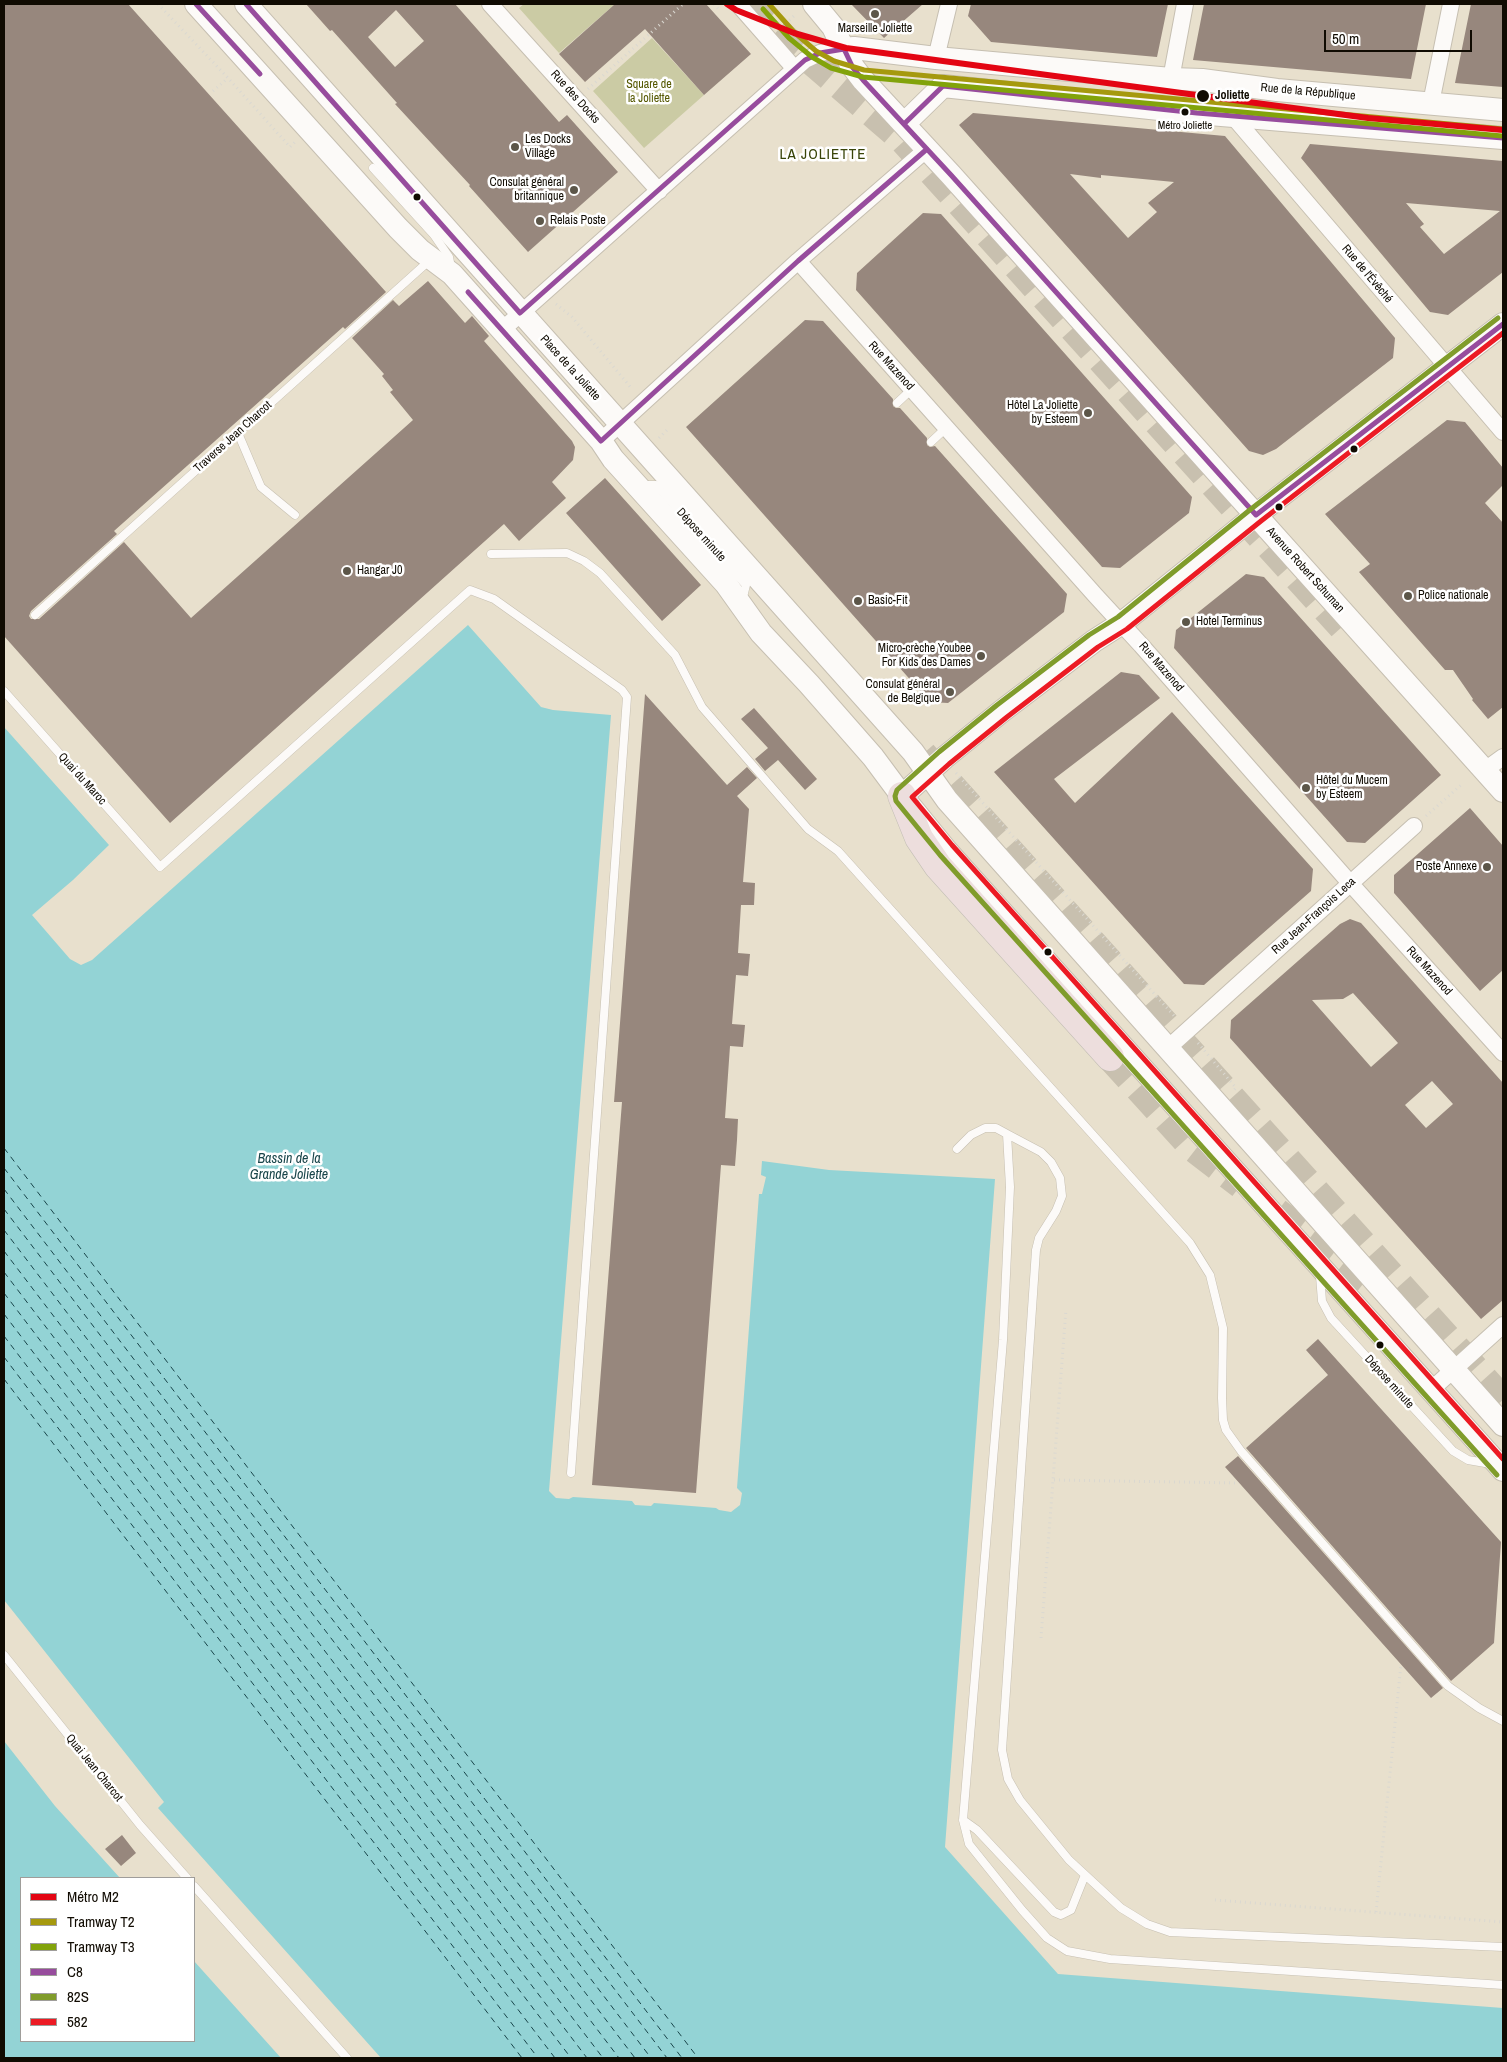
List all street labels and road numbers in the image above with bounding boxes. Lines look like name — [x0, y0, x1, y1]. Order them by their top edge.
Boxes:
street label: Rue des Docks — [547, 67, 603, 127]
street label: Rue de la République — [1260, 81, 1356, 103]
street label: Rue de l'Évêché — [1339, 242, 1395, 306]
street label: Place de la Joliette — [537, 332, 603, 404]
street label: Rue Mazenod — [865, 338, 917, 394]
street label: Traverse Jean Charcot — [191, 398, 275, 476]
street label: Dépose minute — [673, 505, 729, 565]
street label: Avenue Robert Schuman — [1263, 524, 1347, 616]
street label: Rue Mazenod — [1135, 639, 1187, 695]
street label: Quai du Maroc — [55, 750, 109, 808]
street label: Rue Jean-François Leca — [1269, 875, 1359, 957]
street label: Rue Mazenod — [1403, 943, 1455, 999]
street label: Dépose minute — [1361, 1352, 1417, 1412]
street label: Quai Jean Charcot — [62, 1731, 126, 1805]

